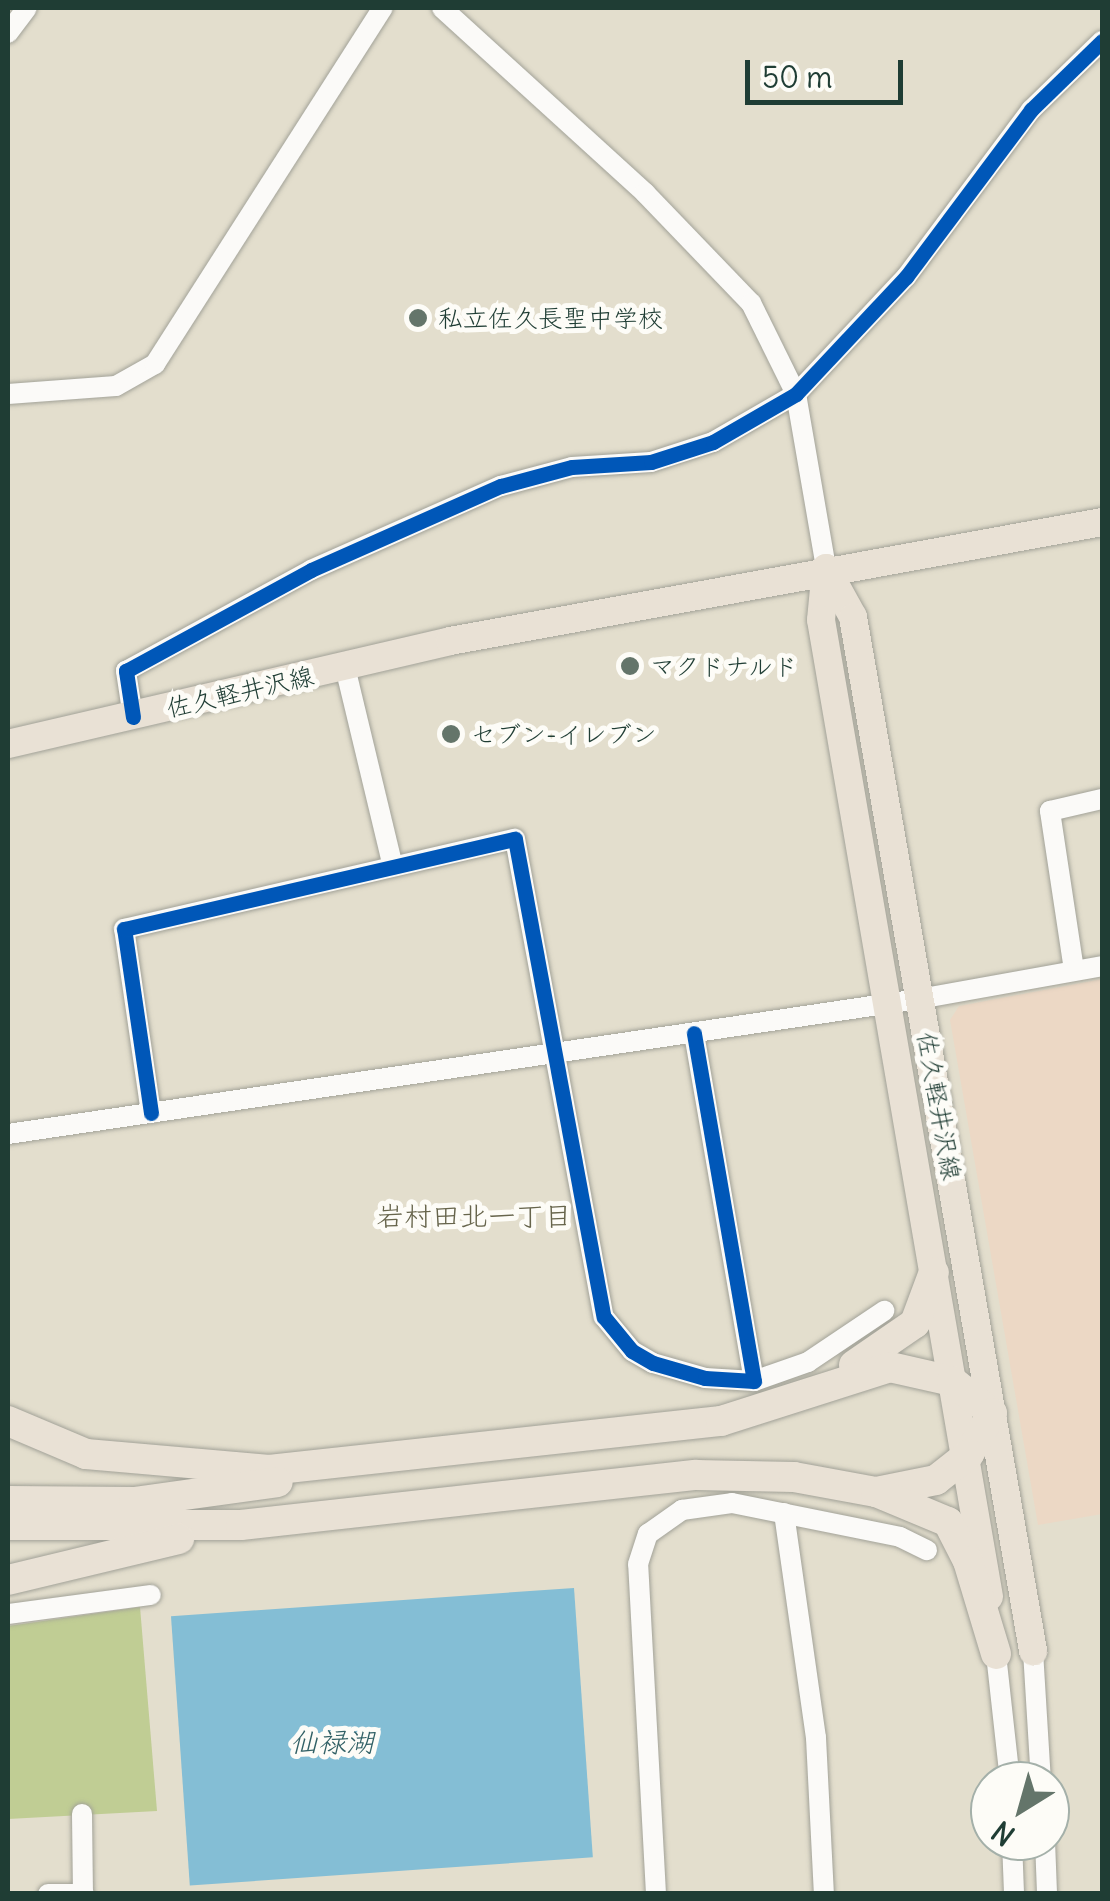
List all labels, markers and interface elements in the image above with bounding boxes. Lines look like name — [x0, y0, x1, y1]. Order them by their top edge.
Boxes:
scale bar — [750, 40, 908, 102]
text: 50 m — [762, 58, 832, 96]
place label: 私立佐久長聖中学校 — [438, 303, 663, 333]
marker: 私立佐久長聖中学校 — [407, 307, 429, 329]
place label: マクドナルド — [650, 651, 800, 681]
marker: マクドナルド — [619, 655, 641, 677]
street label: 佐久軽井沢線 — [164, 661, 316, 723]
place label: セブン-イレブン — [471, 719, 657, 749]
marker: セブン-イレブン — [440, 723, 462, 745]
street label: 佐久軽井沢線 — [911, 1030, 967, 1182]
district label: 岩村田北一丁目 — [376, 1199, 572, 1233]
water label: 仙禄湖 — [290, 1725, 374, 1759]
north arrow — [970, 1761, 1070, 1861]
text: N — [985, 1813, 1022, 1854]

